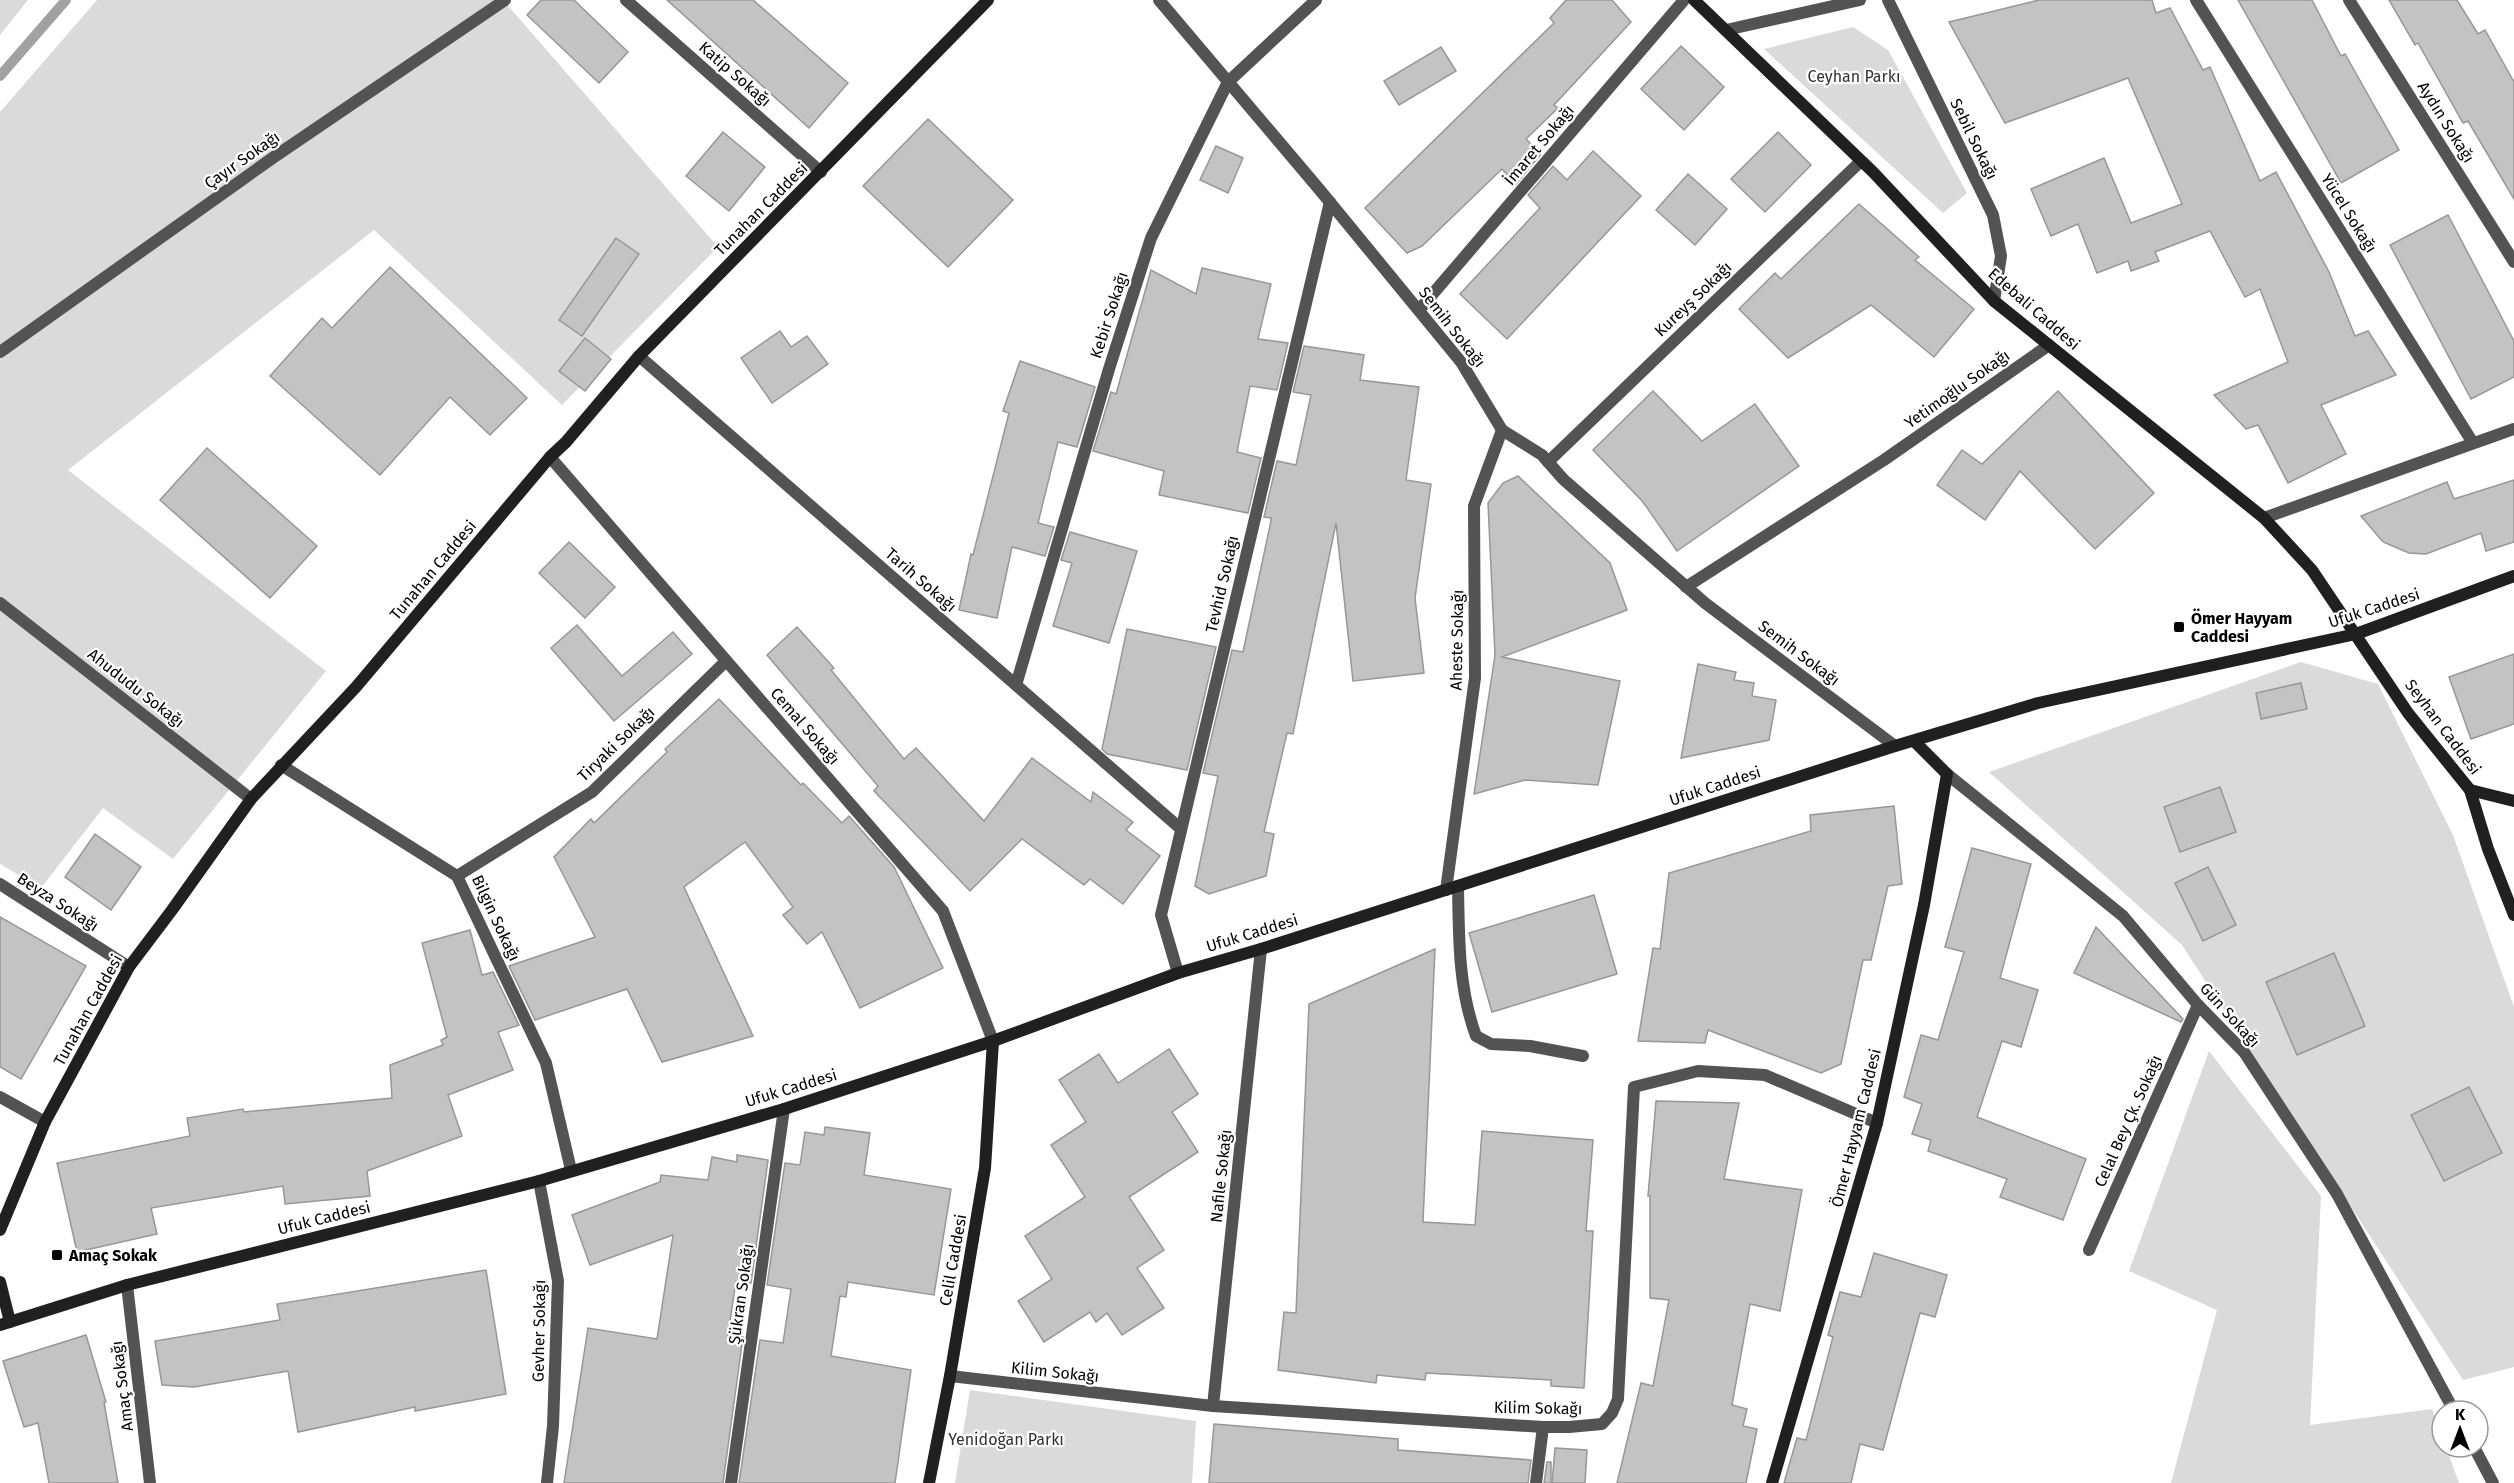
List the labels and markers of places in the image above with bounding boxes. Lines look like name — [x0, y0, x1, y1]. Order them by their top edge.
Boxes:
place label: Ömer Hayyam Caddesi — [2191, 608, 2292, 646]
marker: Ömer Hayyam Caddesi — [2172, 620, 2186, 634]
place label: Amaç Sokak — [68, 1246, 157, 1266]
marker: Amaç Sokak — [50, 1248, 64, 1262]

